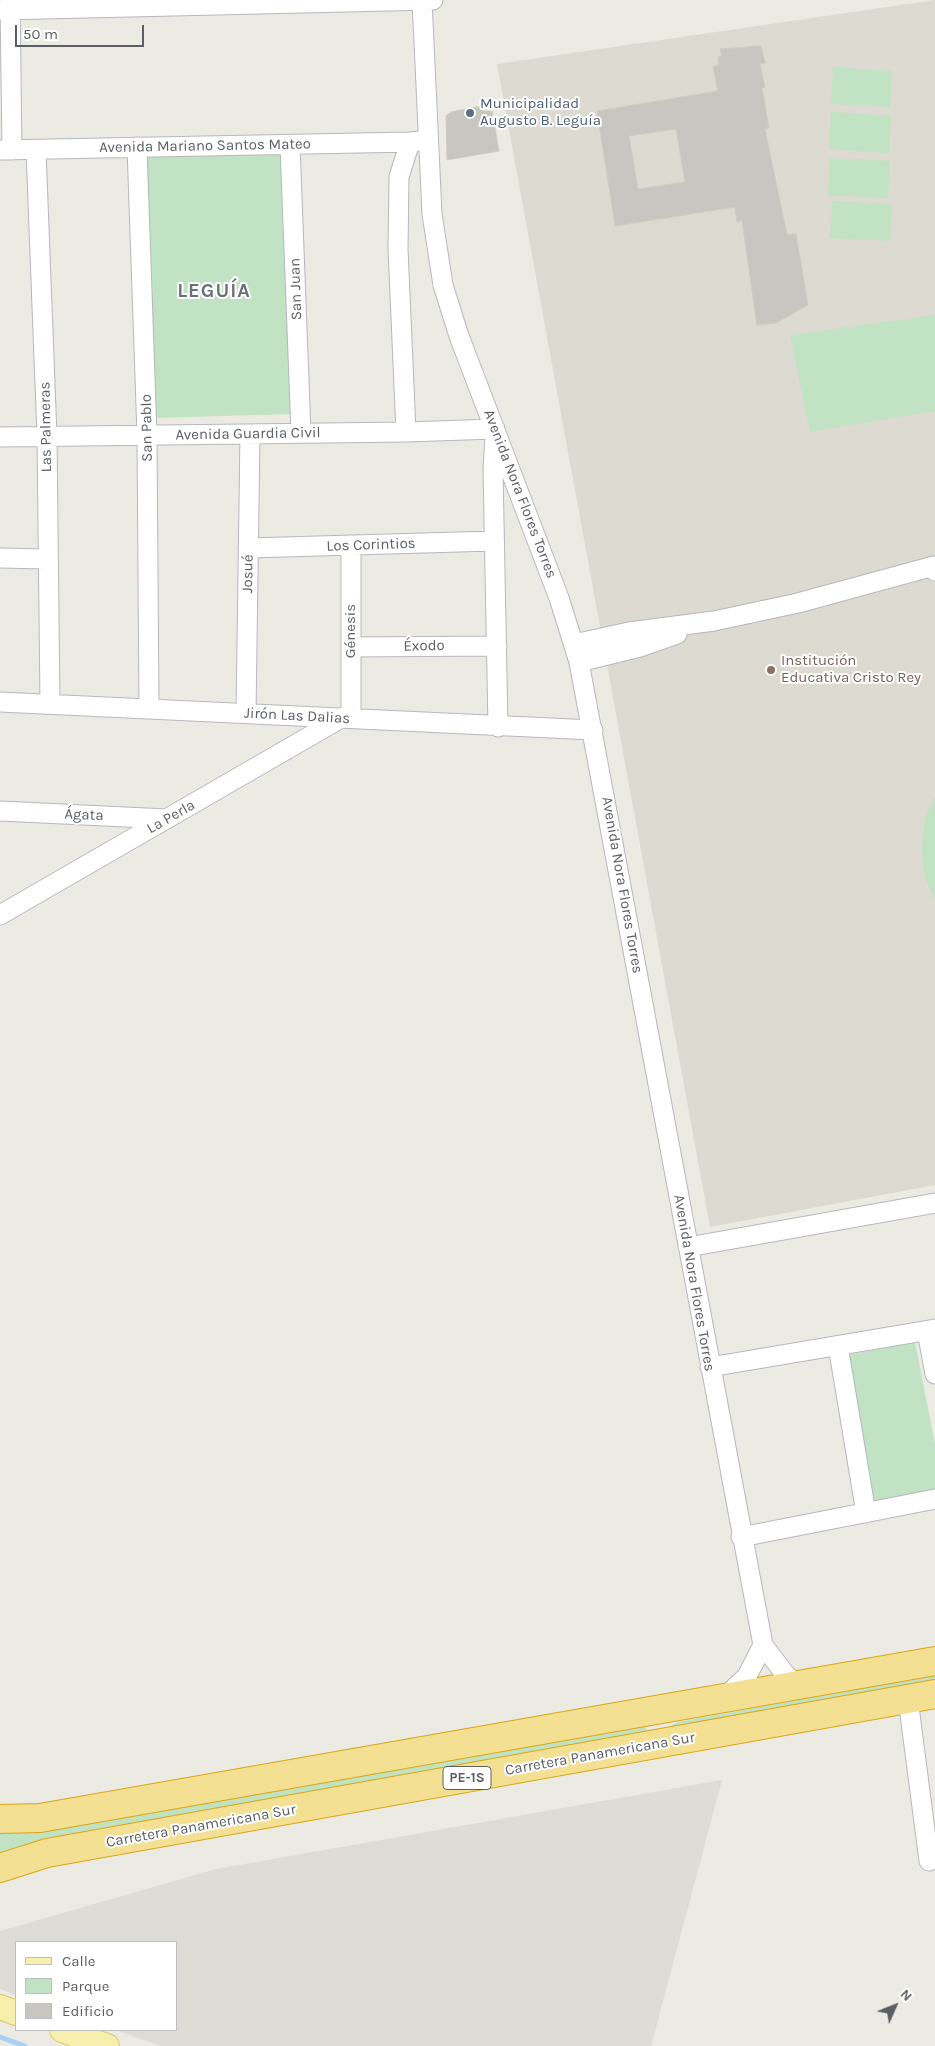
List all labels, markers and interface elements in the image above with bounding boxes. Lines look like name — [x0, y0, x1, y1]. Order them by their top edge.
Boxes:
scale bar — [18, 15, 146, 47]
text: 50 m — [23, 25, 58, 43]
place label: Municipalidad Augusto B. Leguía — [480, 95, 601, 130]
marker: Municipalidad Augusto B. Leguía — [464, 107, 476, 119]
street label: Avenida Mariano Santos Mateo — [99, 135, 311, 157]
street label: San Juan — [286, 258, 306, 320]
district label: LEGUÍA — [176, 279, 252, 303]
street label: Las Palmeras — [36, 381, 56, 473]
street label: San Pablo — [137, 394, 157, 462]
street label: Avenida Nora Flores Torres — [479, 407, 561, 581]
street label: Avenida Guardia Civil — [175, 424, 321, 444]
street label: Los Corintios — [326, 534, 416, 556]
street label: Josué — [239, 554, 257, 594]
street label: Génesis — [342, 604, 360, 658]
street label: Éxodo — [403, 637, 445, 655]
place label: Institución Educativa Cristo Rey — [781, 652, 921, 687]
marker: Institución Educativa Cristo Rey — [765, 664, 777, 676]
street label: Jirón Las Dalias — [243, 704, 351, 728]
street label: Avenida Nora Flores Torres — [598, 795, 646, 975]
street label: La Perla — [144, 796, 198, 838]
street label: Ágata — [64, 805, 104, 825]
street label: Avenida Nora Flores Torres — [670, 1193, 718, 1373]
street label: Carretera Panamericana Sur — [504, 1728, 696, 1780]
road number: PE-1S — [443, 1766, 491, 1790]
street label: Carretera Panamericana Sur — [105, 1800, 297, 1852]
legend — [15, 1941, 178, 2031]
text: Calle — [62, 1952, 96, 1970]
text: Parque — [62, 1977, 110, 1995]
north arrow — [870, 1981, 920, 2031]
text: N — [897, 1986, 916, 2005]
text: Edificio — [62, 2002, 114, 2020]

